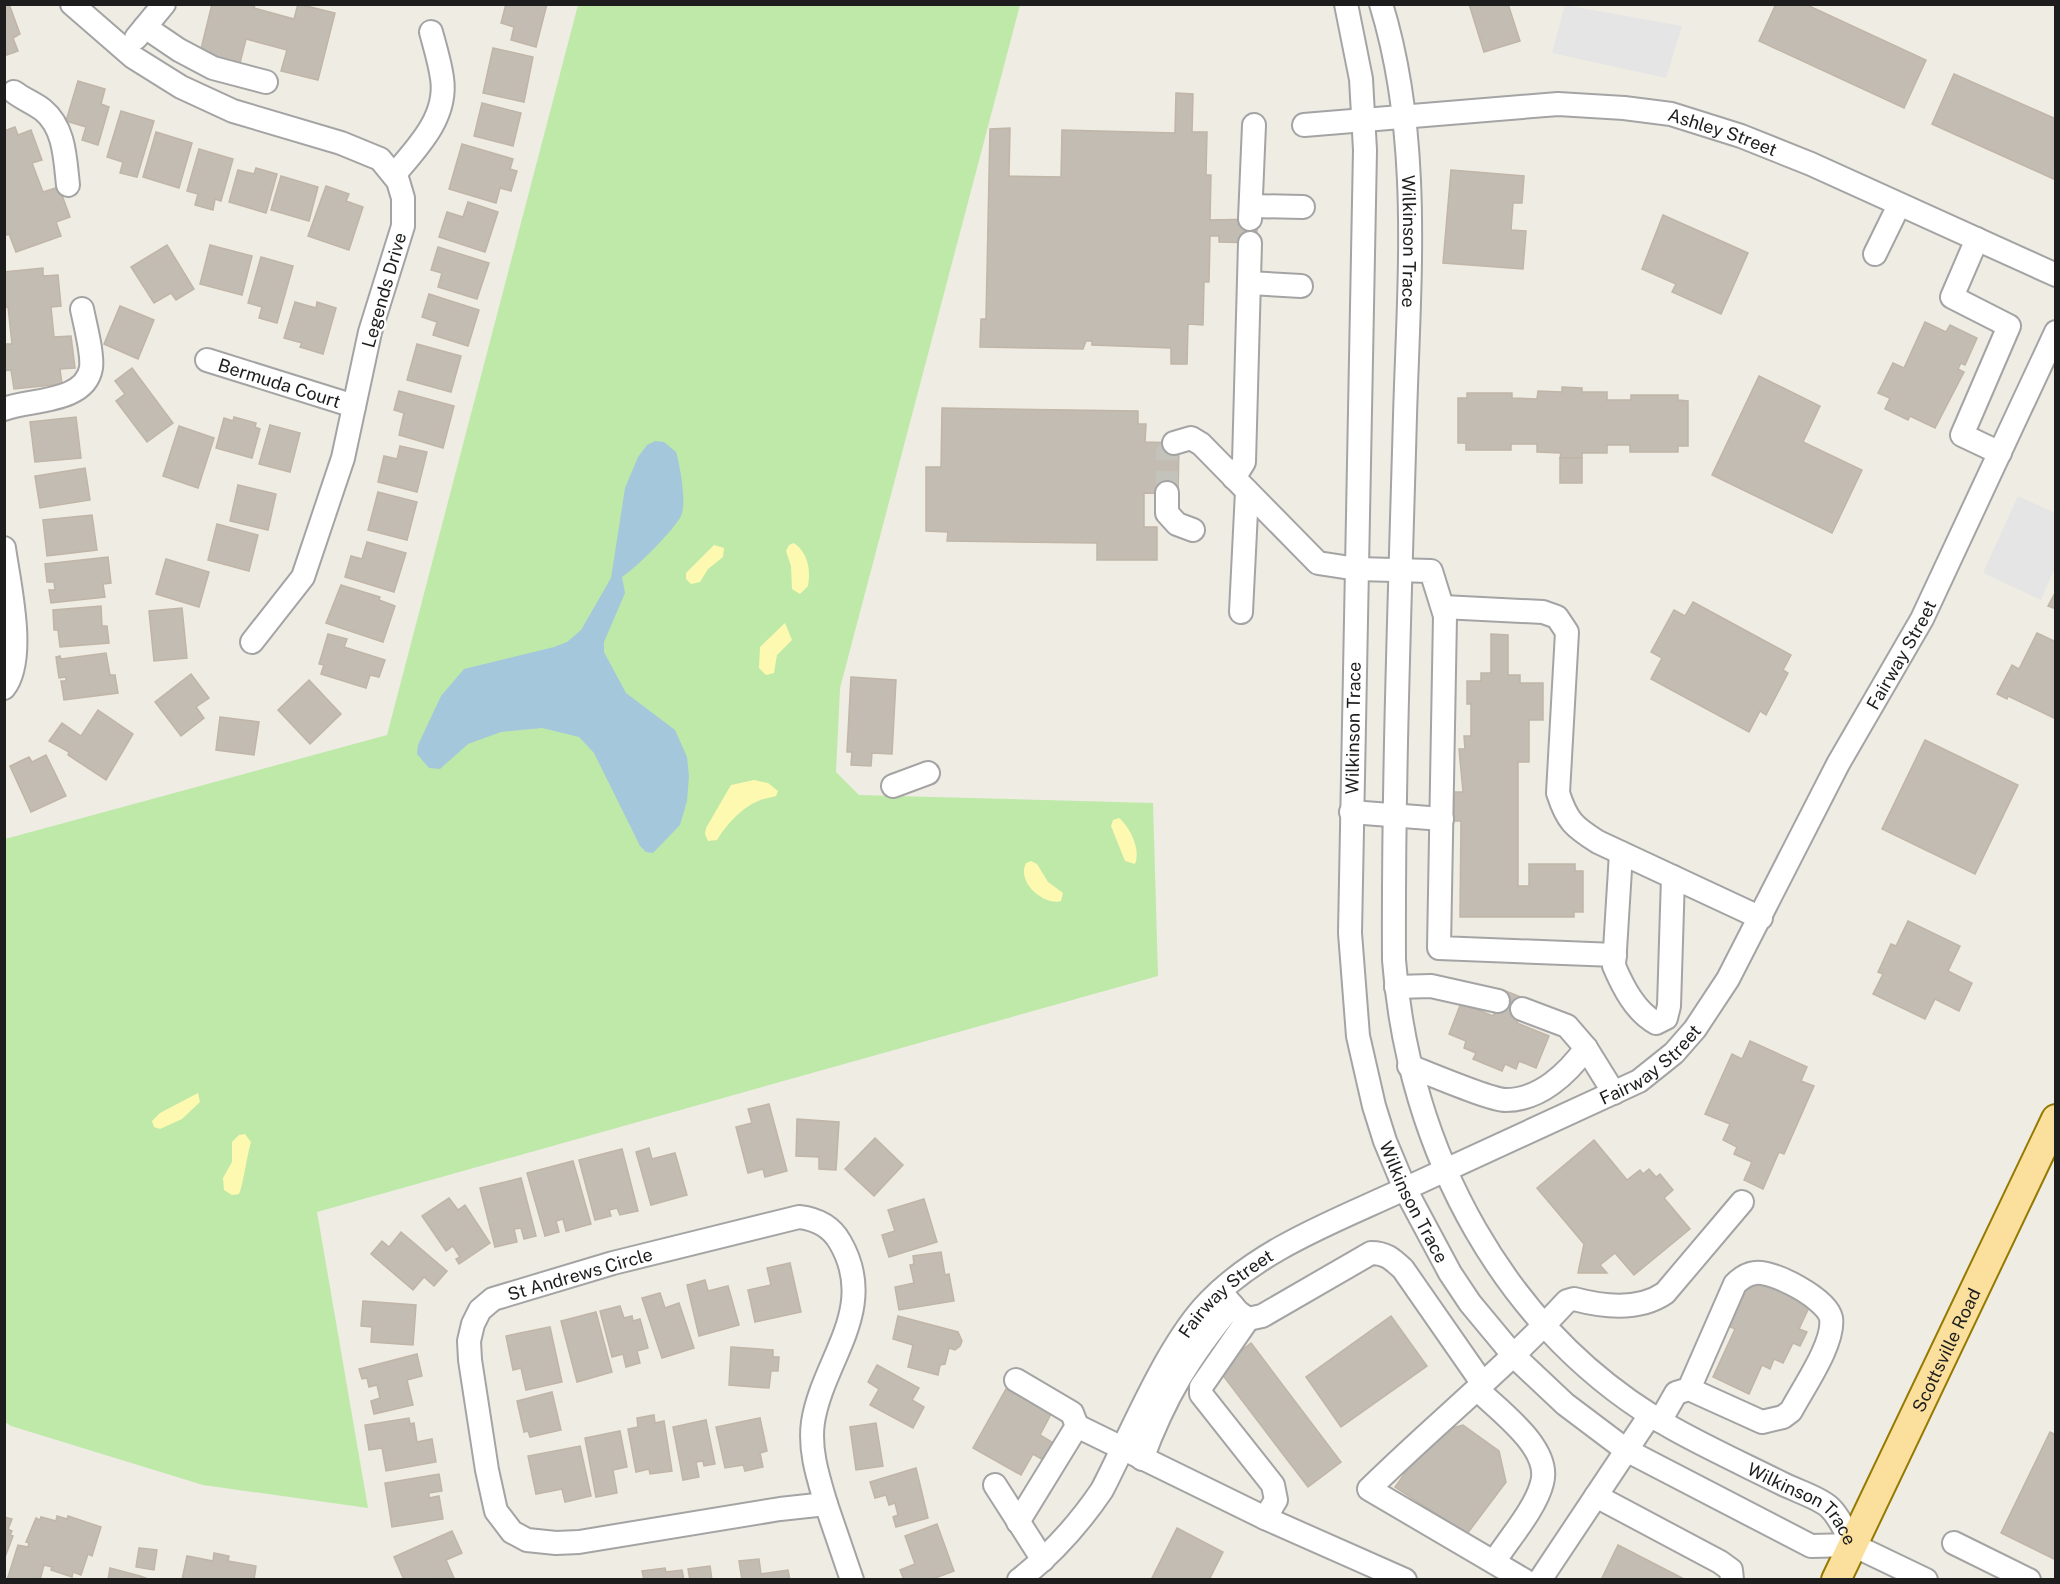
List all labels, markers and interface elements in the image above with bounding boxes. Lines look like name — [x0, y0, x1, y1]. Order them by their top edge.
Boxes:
street label: Ashley Street — [1666, 103, 1780, 160]
street label: Wilkinson Trace — [1398, 174, 1421, 308]
street label: Legends Drive — [358, 230, 410, 350]
street label: Bermuda Court — [216, 354, 343, 412]
street label: Fairway Street — [1862, 596, 1940, 713]
street label: Wilkinson Trace — [1341, 661, 1365, 795]
street label: Fairway Street — [1596, 1020, 1705, 1109]
street label: Wilkinson Trace — [1376, 1138, 1453, 1266]
street label: St Andrews Circle — [505, 1243, 655, 1305]
street label: Fairway Street — [1174, 1244, 1277, 1342]
street label: Scottsville Road — [1907, 1285, 1984, 1415]
street label: Wilkinson Trace — [1744, 1458, 1861, 1548]

